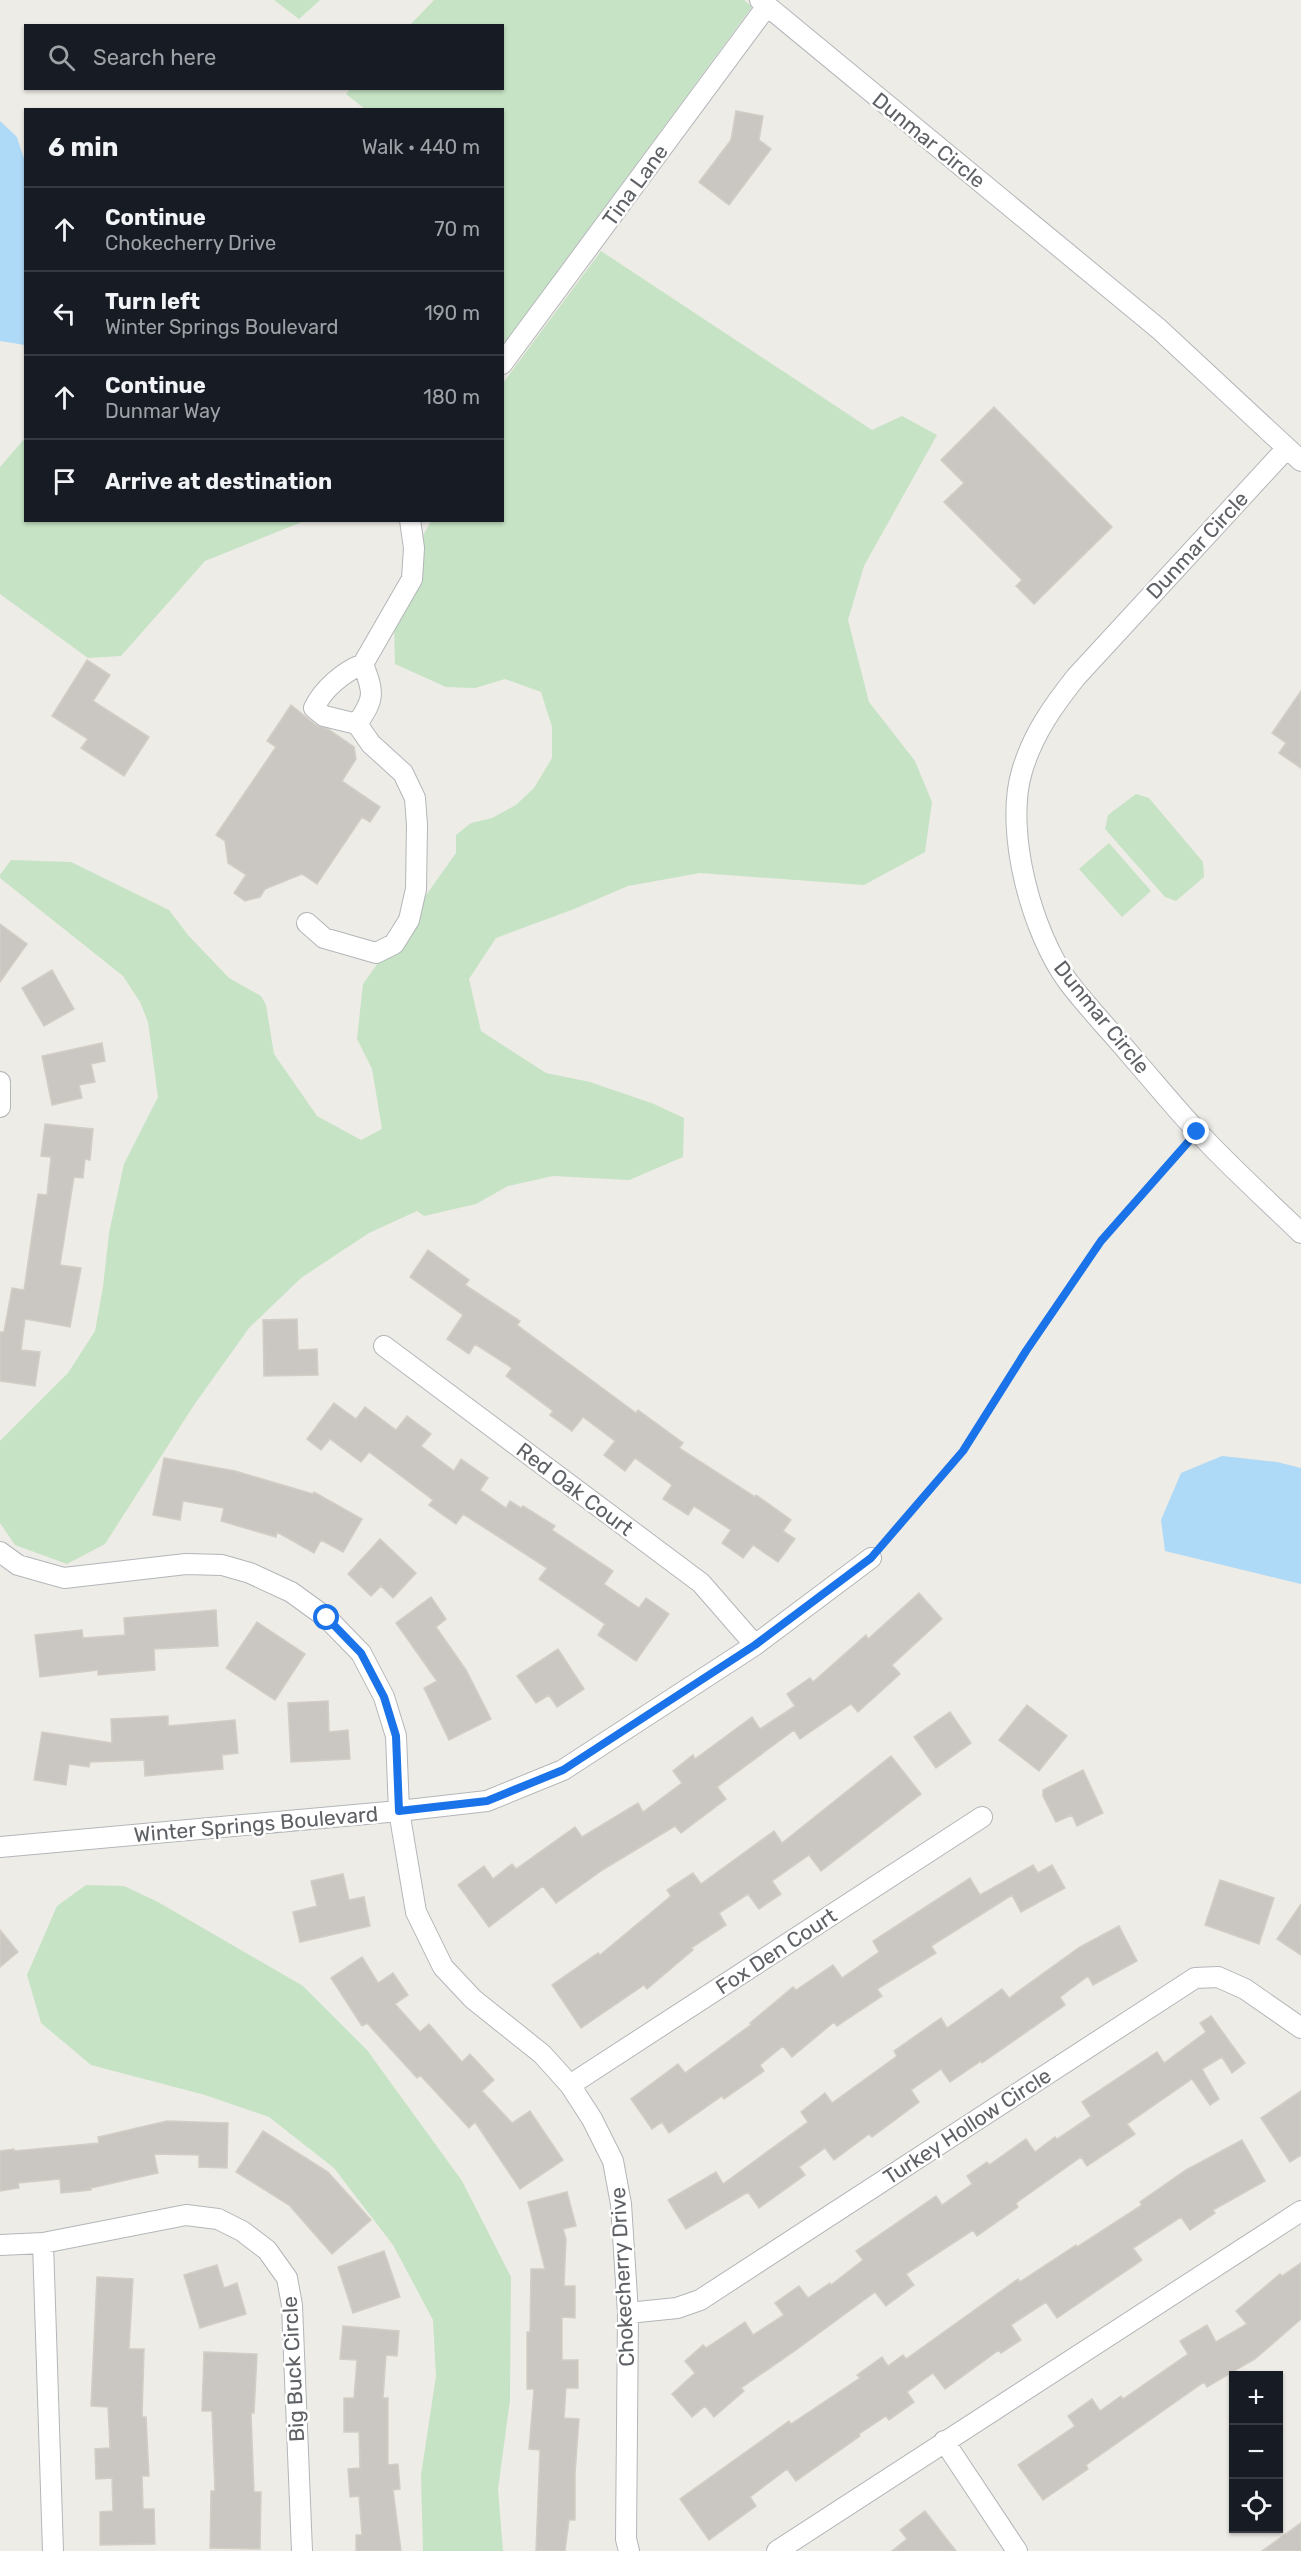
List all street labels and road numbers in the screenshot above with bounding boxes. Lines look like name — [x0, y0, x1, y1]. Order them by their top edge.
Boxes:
street label: Dunmar Circle — [867, 87, 991, 193]
street label: Tina Lane — [597, 139, 673, 231]
street label: Dunmar Circle — [1141, 486, 1253, 604]
street label: Dunmar Circle — [1049, 955, 1155, 1079]
street label: Red Oak Court — [512, 1437, 638, 1541]
street label: Winter Springs Boulevard — [133, 1801, 379, 1847]
street label: Fox Den Court — [711, 1903, 841, 1999]
street label: Turkey Hollow Circle — [879, 2062, 1055, 2190]
street label: Chokecherry Drive — [605, 2187, 639, 2367]
street label: Big Buck Circle — [277, 2295, 309, 2443]

